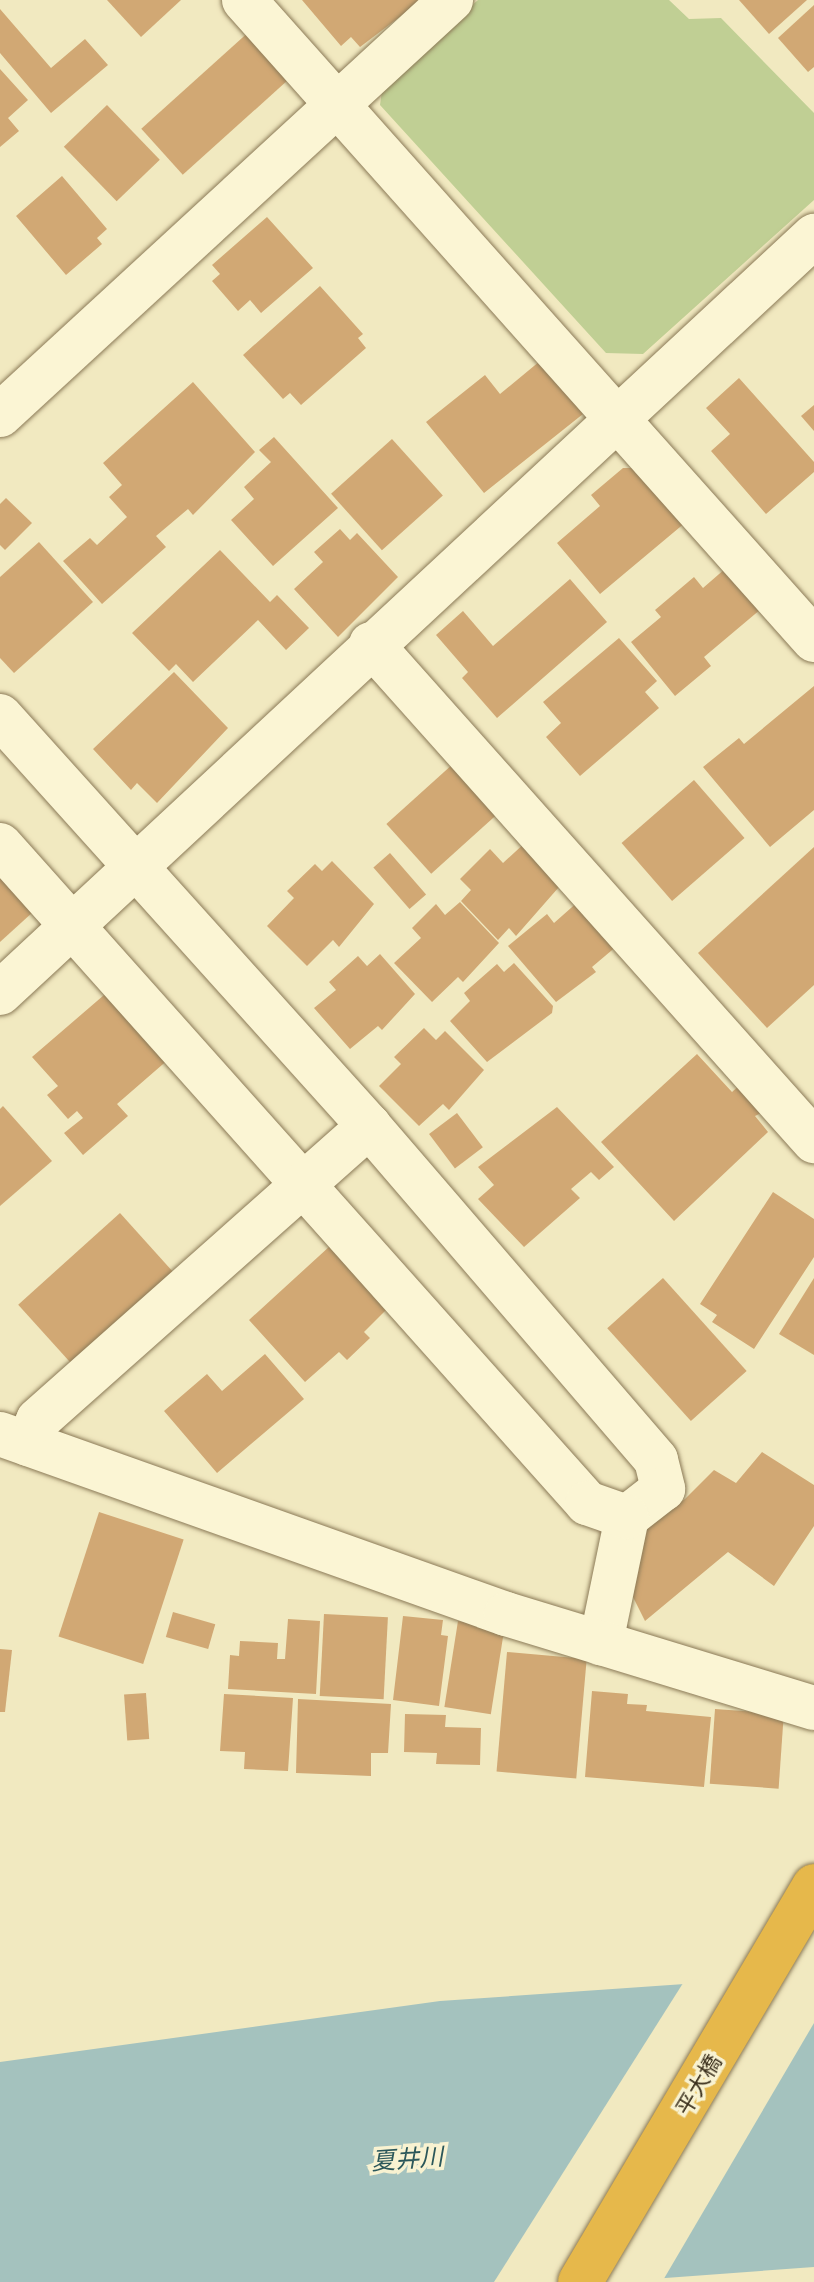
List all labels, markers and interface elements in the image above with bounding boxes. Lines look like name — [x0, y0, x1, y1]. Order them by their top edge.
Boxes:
street label: 平大橋 — [669, 2049, 725, 2119]
water label: 夏井川 — [370, 2140, 444, 2174]

